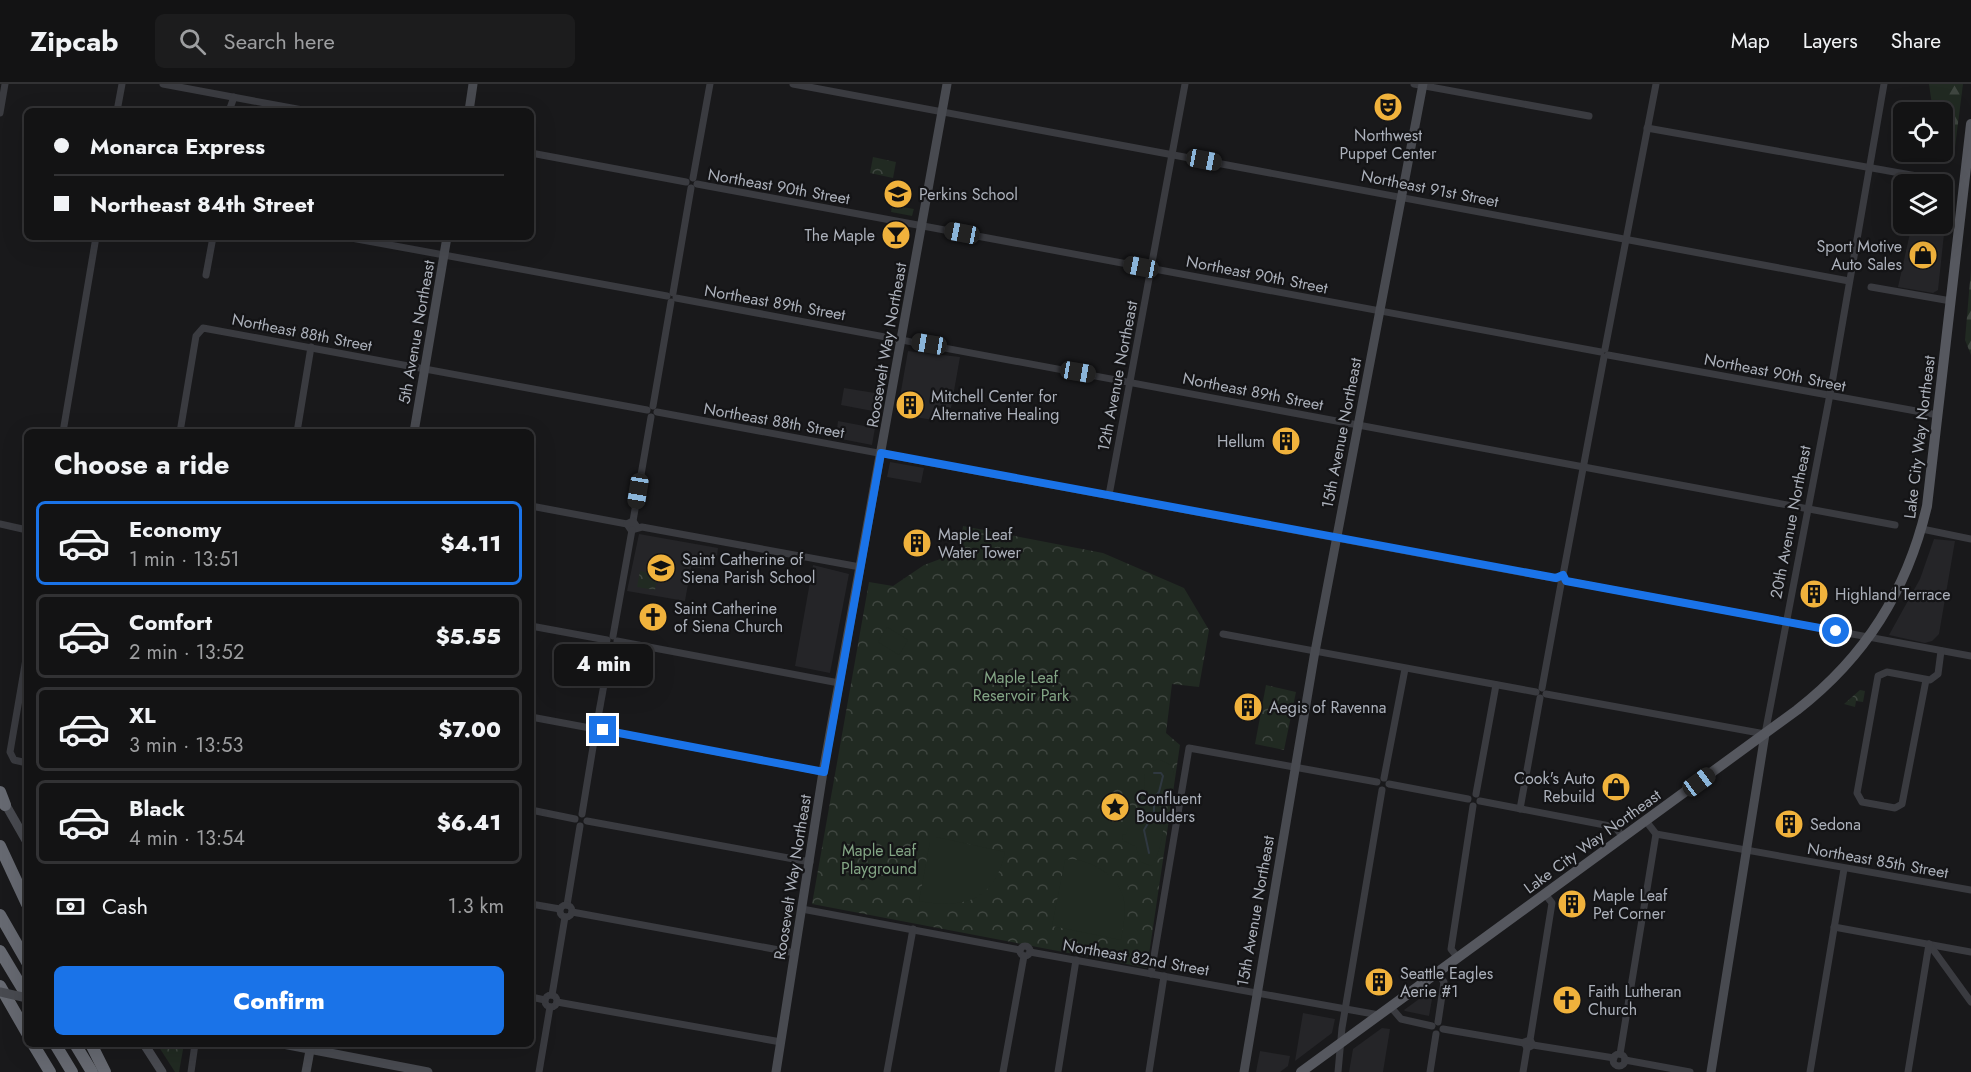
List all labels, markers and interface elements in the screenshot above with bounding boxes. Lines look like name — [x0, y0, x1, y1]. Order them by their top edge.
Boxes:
search box — [155, 14, 575, 68]
text: Zipcab — [30, 21, 119, 62]
icon: search — [176, 25, 209, 58]
text: Search here — [224, 25, 335, 57]
text: Map — [1731, 26, 1770, 56]
text: Layers — [1803, 26, 1858, 56]
text: Share — [1891, 26, 1941, 56]
theatre icon: Northwest Puppet Center — [1372, 91, 1404, 123]
map controls — [1893, 102, 1953, 234]
button: locate — [1893, 102, 1953, 162]
place label: Northwest Puppet Center — [1339, 124, 1437, 165]
text: Monarca Express — [90, 130, 265, 162]
car — [1185, 148, 1223, 172]
street label: Northeast 90th Street — [706, 163, 852, 210]
street label: Northeast 91st Street — [1359, 164, 1501, 213]
button: layers — [1893, 174, 1953, 234]
school or university icon: Perkins School — [882, 178, 914, 210]
place label: Perkins School — [919, 183, 1018, 206]
text: Northeast 84th Street — [90, 188, 314, 220]
bar icon: The Maple — [880, 219, 912, 251]
car — [943, 221, 981, 245]
place label: The Maple — [804, 224, 875, 247]
place label: Sport Motive Auto Sales — [1817, 235, 1902, 276]
shop icon: Sport Motive Auto Sales — [1907, 239, 1939, 271]
street label: Northeast 90th Street — [1184, 249, 1330, 300]
car — [1122, 255, 1160, 279]
street label: 5th Avenue Northeast — [393, 258, 441, 406]
street label: Roosevelt Way Northeast — [861, 261, 912, 429]
street label: Northeast 89th Street — [702, 279, 848, 326]
street label: 12th Avenue Northeast — [1092, 299, 1143, 453]
street label: Northeast 88th Street — [230, 308, 374, 357]
car — [910, 332, 948, 356]
street label: Northeast 90th Street — [1702, 347, 1848, 398]
street label: Lake City Way Northeast — [1898, 354, 1941, 520]
street label: 15th Avenue Northeast — [1316, 356, 1367, 510]
car — [1059, 360, 1097, 384]
street label: Northeast 89th Street — [1180, 367, 1325, 416]
place label: Mitchell Center for Alternative Healing — [931, 385, 1059, 426]
building icon: Mitchell Center for Alternative Healing — [894, 389, 926, 421]
street label: Northeast 88th Street — [702, 397, 846, 444]
building icon: Hellum — [1270, 425, 1302, 457]
place label: Hellum — [1217, 430, 1265, 453]
street label: 20th Avenue Northeast — [1764, 443, 1817, 601]
text: Choose a ride — [54, 445, 229, 484]
car — [626, 472, 650, 510]
text: Economy — [129, 513, 221, 545]
icon: car — [57, 516, 111, 570]
place label: Maple Leaf Water Tower — [938, 523, 1022, 564]
text: $4.11 — [441, 527, 501, 559]
building icon: Maple Leaf Water Tower — [901, 527, 933, 559]
text: 1 min · 13:51 — [129, 545, 240, 574]
place label: Saint Catherine of Siena Parish School — [682, 548, 815, 589]
school or university icon: Saint Catherine of Siena Parish School — [645, 552, 677, 584]
building icon: Highland Terrace — [1798, 578, 1830, 610]
place label: Highland Terrace — [1835, 583, 1950, 606]
place label: Saint Catherine of Siena Church — [674, 597, 783, 638]
church icon: Saint Catherine of Siena Church — [637, 601, 669, 633]
text: Comfort — [129, 606, 212, 638]
icon: car — [57, 609, 111, 663]
route start — [1822, 617, 1849, 644]
text: $5.55 — [436, 620, 501, 652]
text: 2 min · 13:52 — [129, 638, 244, 667]
callout: 4 min — [554, 643, 652, 685]
text: 4 min — [576, 650, 631, 679]
park label: Maple Leaf Reservoir Park — [973, 666, 1070, 707]
building icon: Aegis of Ravenna — [1232, 691, 1264, 723]
place label: Aegis of Ravenna — [1269, 696, 1387, 719]
text: XL — [129, 699, 156, 731]
icon: car — [57, 702, 111, 756]
text: $7.00 — [438, 713, 501, 745]
route end — [589, 716, 616, 743]
text: 3 min · 13:53 — [129, 731, 243, 760]
car — [1679, 764, 1719, 800]
place label: Cook's Auto Rebuild — [1514, 767, 1595, 808]
shop icon: Cook's Auto Rebuild — [1600, 771, 1632, 803]
street label: Lake City Way Northeast — [1519, 784, 1666, 899]
place label: Confluent Boulders — [1136, 787, 1201, 828]
place icon: Confluent Boulders — [1099, 791, 1131, 823]
text: Black — [129, 792, 185, 824]
street label: Roosevelt Way Northeast — [768, 793, 817, 961]
icon: car — [57, 795, 111, 849]
text: $6.41 — [437, 806, 501, 838]
building icon: Sedona — [1773, 808, 1805, 840]
place label: Sedona — [1810, 813, 1861, 836]
text: 4 min · 13:54 — [129, 824, 245, 853]
street label: 15th Avenue Northeast — [1231, 834, 1280, 988]
street label: Northeast 85th Street — [1806, 837, 1950, 884]
park label: Maple Leaf Playground — [841, 839, 917, 880]
place label: Maple Leaf Pet Corner — [1593, 884, 1668, 925]
building icon: Maple Leaf Pet Corner — [1556, 888, 1588, 920]
icon: cash — [54, 890, 87, 923]
text: Cash — [102, 890, 148, 922]
text: 1.3 km — [448, 892, 504, 921]
street label: Northeast 82nd Street — [1061, 933, 1211, 982]
place label: Seattle Eagles Aerie #1 — [1400, 962, 1493, 1003]
button: Confirm — [54, 966, 504, 1035]
building icon: Seattle Eagles Aerie #1 — [1363, 966, 1395, 998]
place label: Faith Lutheran Church — [1588, 980, 1682, 1021]
church icon: Faith Lutheran Church — [1551, 984, 1583, 1016]

